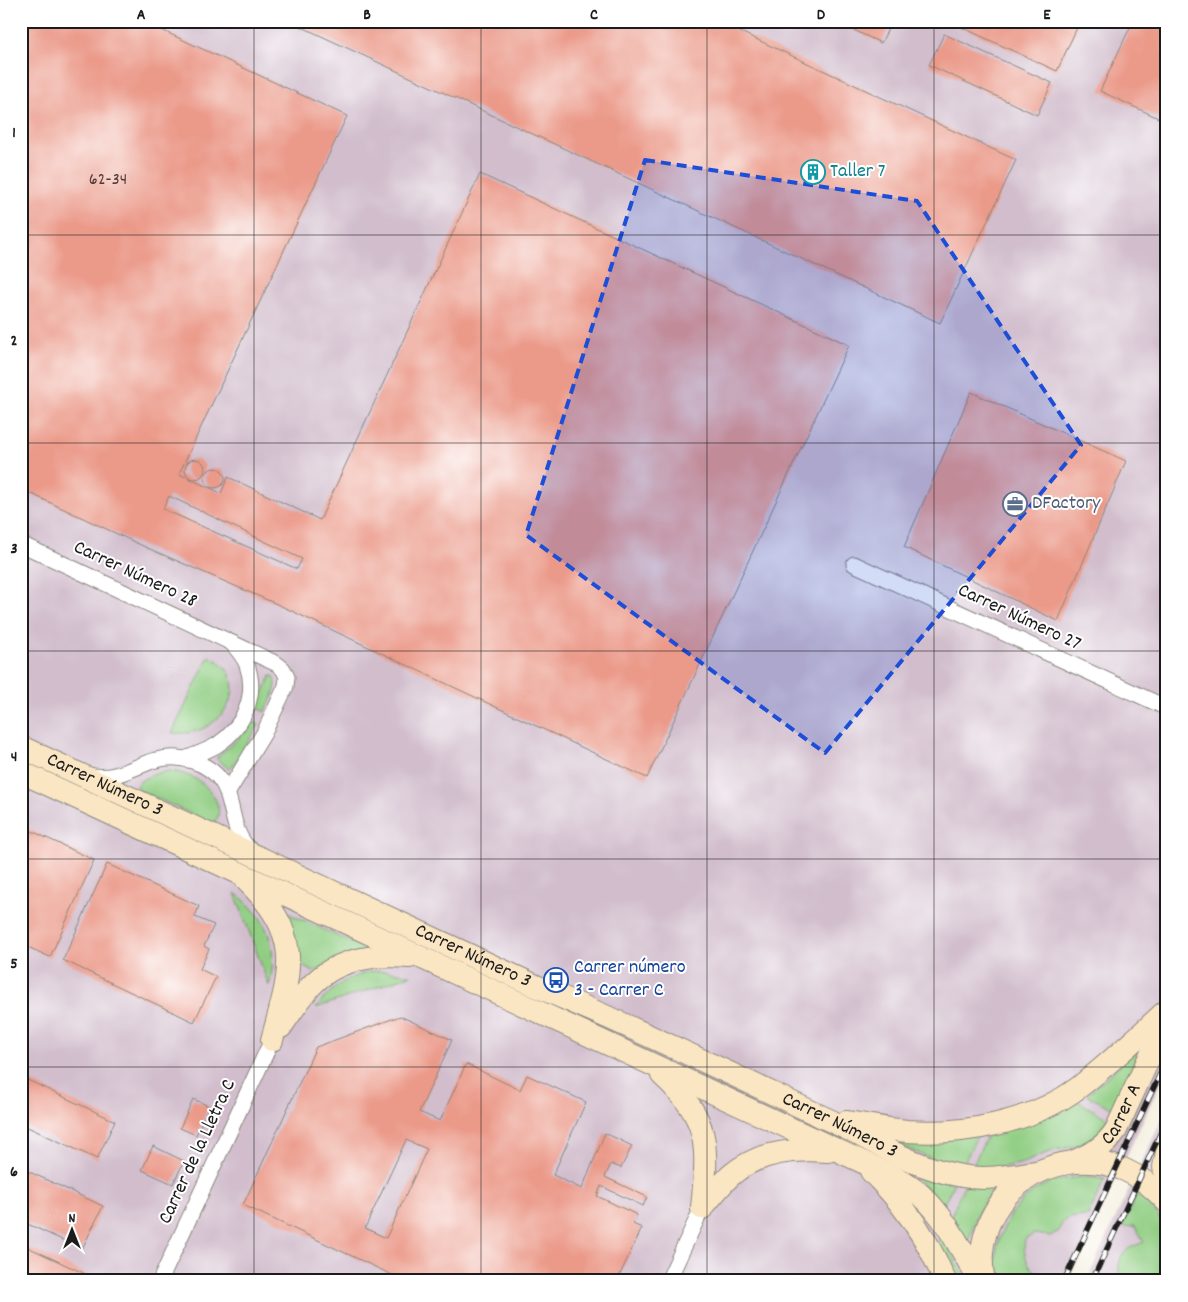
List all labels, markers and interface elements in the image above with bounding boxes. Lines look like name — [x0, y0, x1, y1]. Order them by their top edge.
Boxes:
text: A — [137, 4, 146, 27]
text: B — [363, 4, 371, 27]
text: C — [590, 4, 598, 27]
text: D — [817, 4, 826, 27]
text: E — [1043, 4, 1051, 27]
text: 1 — [12, 122, 16, 145]
place label: Taller 7 — [830, 158, 885, 186]
building icon: Taller 7 — [800, 159, 826, 185]
house number: 62-34 — [89, 168, 127, 193]
text: 2 — [11, 330, 18, 353]
place label: DFactory — [1032, 490, 1101, 518]
office icon: DFactory — [1002, 491, 1028, 517]
street label: Carrer Número 28 — [69, 534, 201, 616]
text: 3 — [10, 538, 18, 561]
street label: Carrer Número 27 — [953, 577, 1085, 659]
text: 4 — [11, 746, 17, 769]
street label: Carrer Número 3 — [41, 747, 167, 825]
street label: Carrer Número 3 — [410, 917, 536, 996]
text: 5 — [10, 953, 18, 976]
place label: Carrer número 3 - Carrer C — [574, 954, 686, 1005]
bus stop icon: Carrer número 3 - Carrer C — [543, 967, 569, 993]
street label: Carrer de la Lletra C — [152, 1075, 244, 1229]
street label: Carrer A — [1095, 1079, 1149, 1152]
street label: Carrer Número 3 — [777, 1086, 902, 1166]
text: 6 — [10, 1161, 18, 1184]
north arrow — [48, 1204, 98, 1254]
text: N — [69, 1209, 76, 1229]

